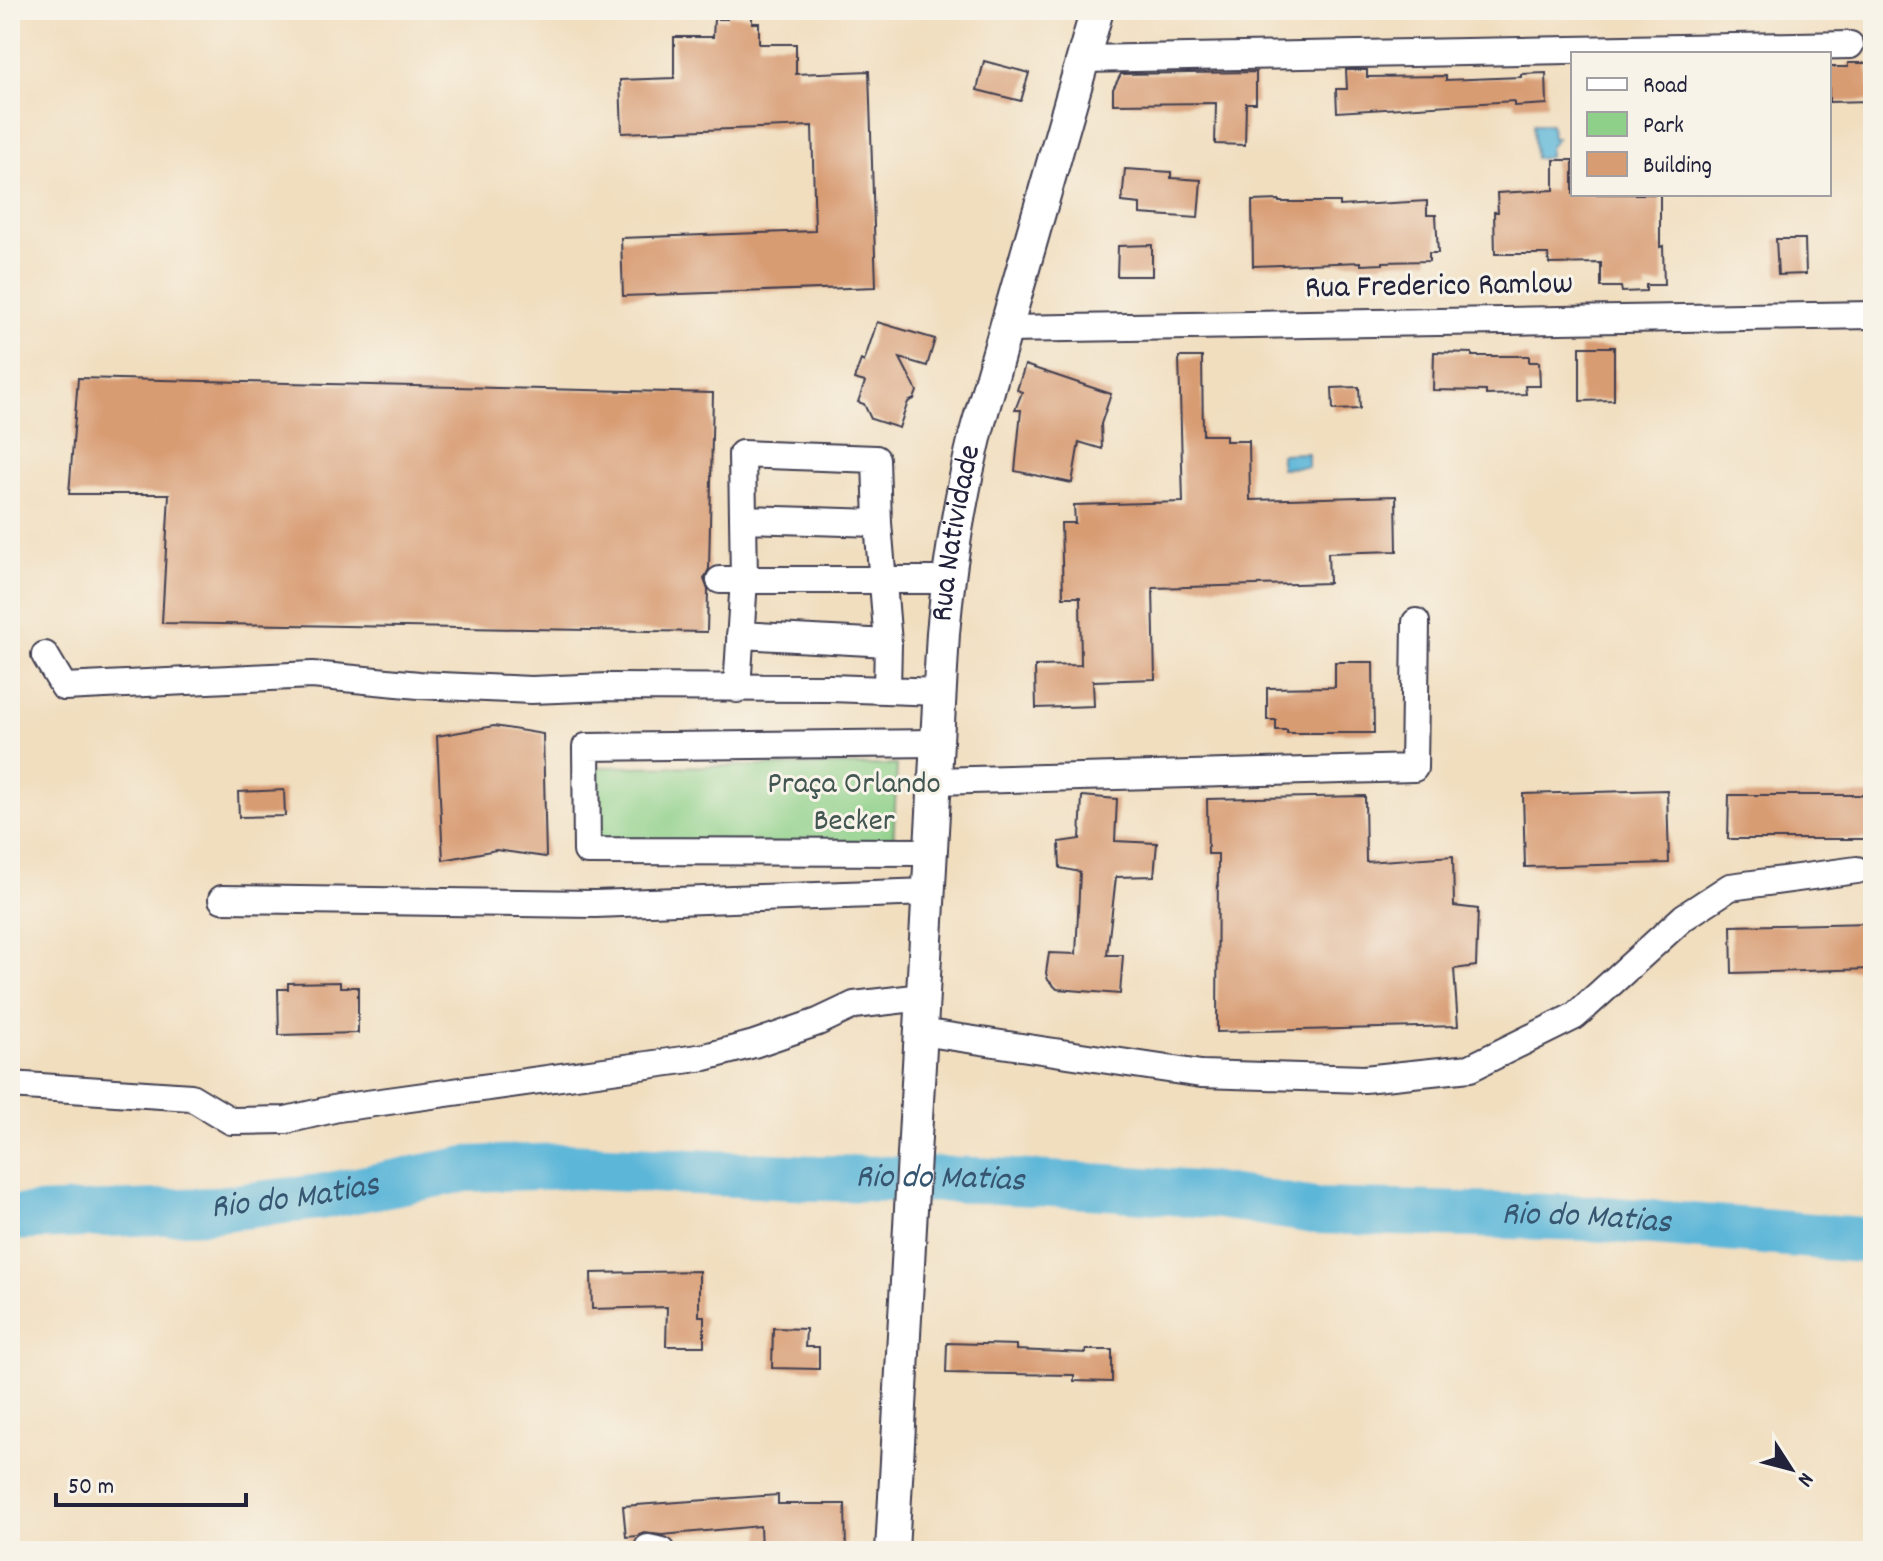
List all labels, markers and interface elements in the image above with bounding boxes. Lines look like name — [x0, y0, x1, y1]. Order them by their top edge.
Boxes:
legend — [1571, 52, 1831, 196]
text: Road — [1643, 70, 1688, 104]
text: Park — [1643, 110, 1684, 144]
text: Building — [1643, 150, 1712, 184]
street label: Rua Frederico Ramlow — [1305, 263, 1573, 313]
street label: Rua Natividade — [921, 441, 995, 624]
park label: Praça Orlando Becker — [767, 763, 941, 846]
water label: Rio do Matias — [855, 1154, 1028, 1207]
water label: Rio do Matias — [208, 1161, 385, 1234]
water label: Rio do Matias — [1501, 1191, 1674, 1249]
north arrow — [1751, 1429, 1831, 1509]
scale bar — [56, 1457, 246, 1507]
text: N — [1789, 1465, 1820, 1492]
text: 50 m — [68, 1471, 114, 1505]

